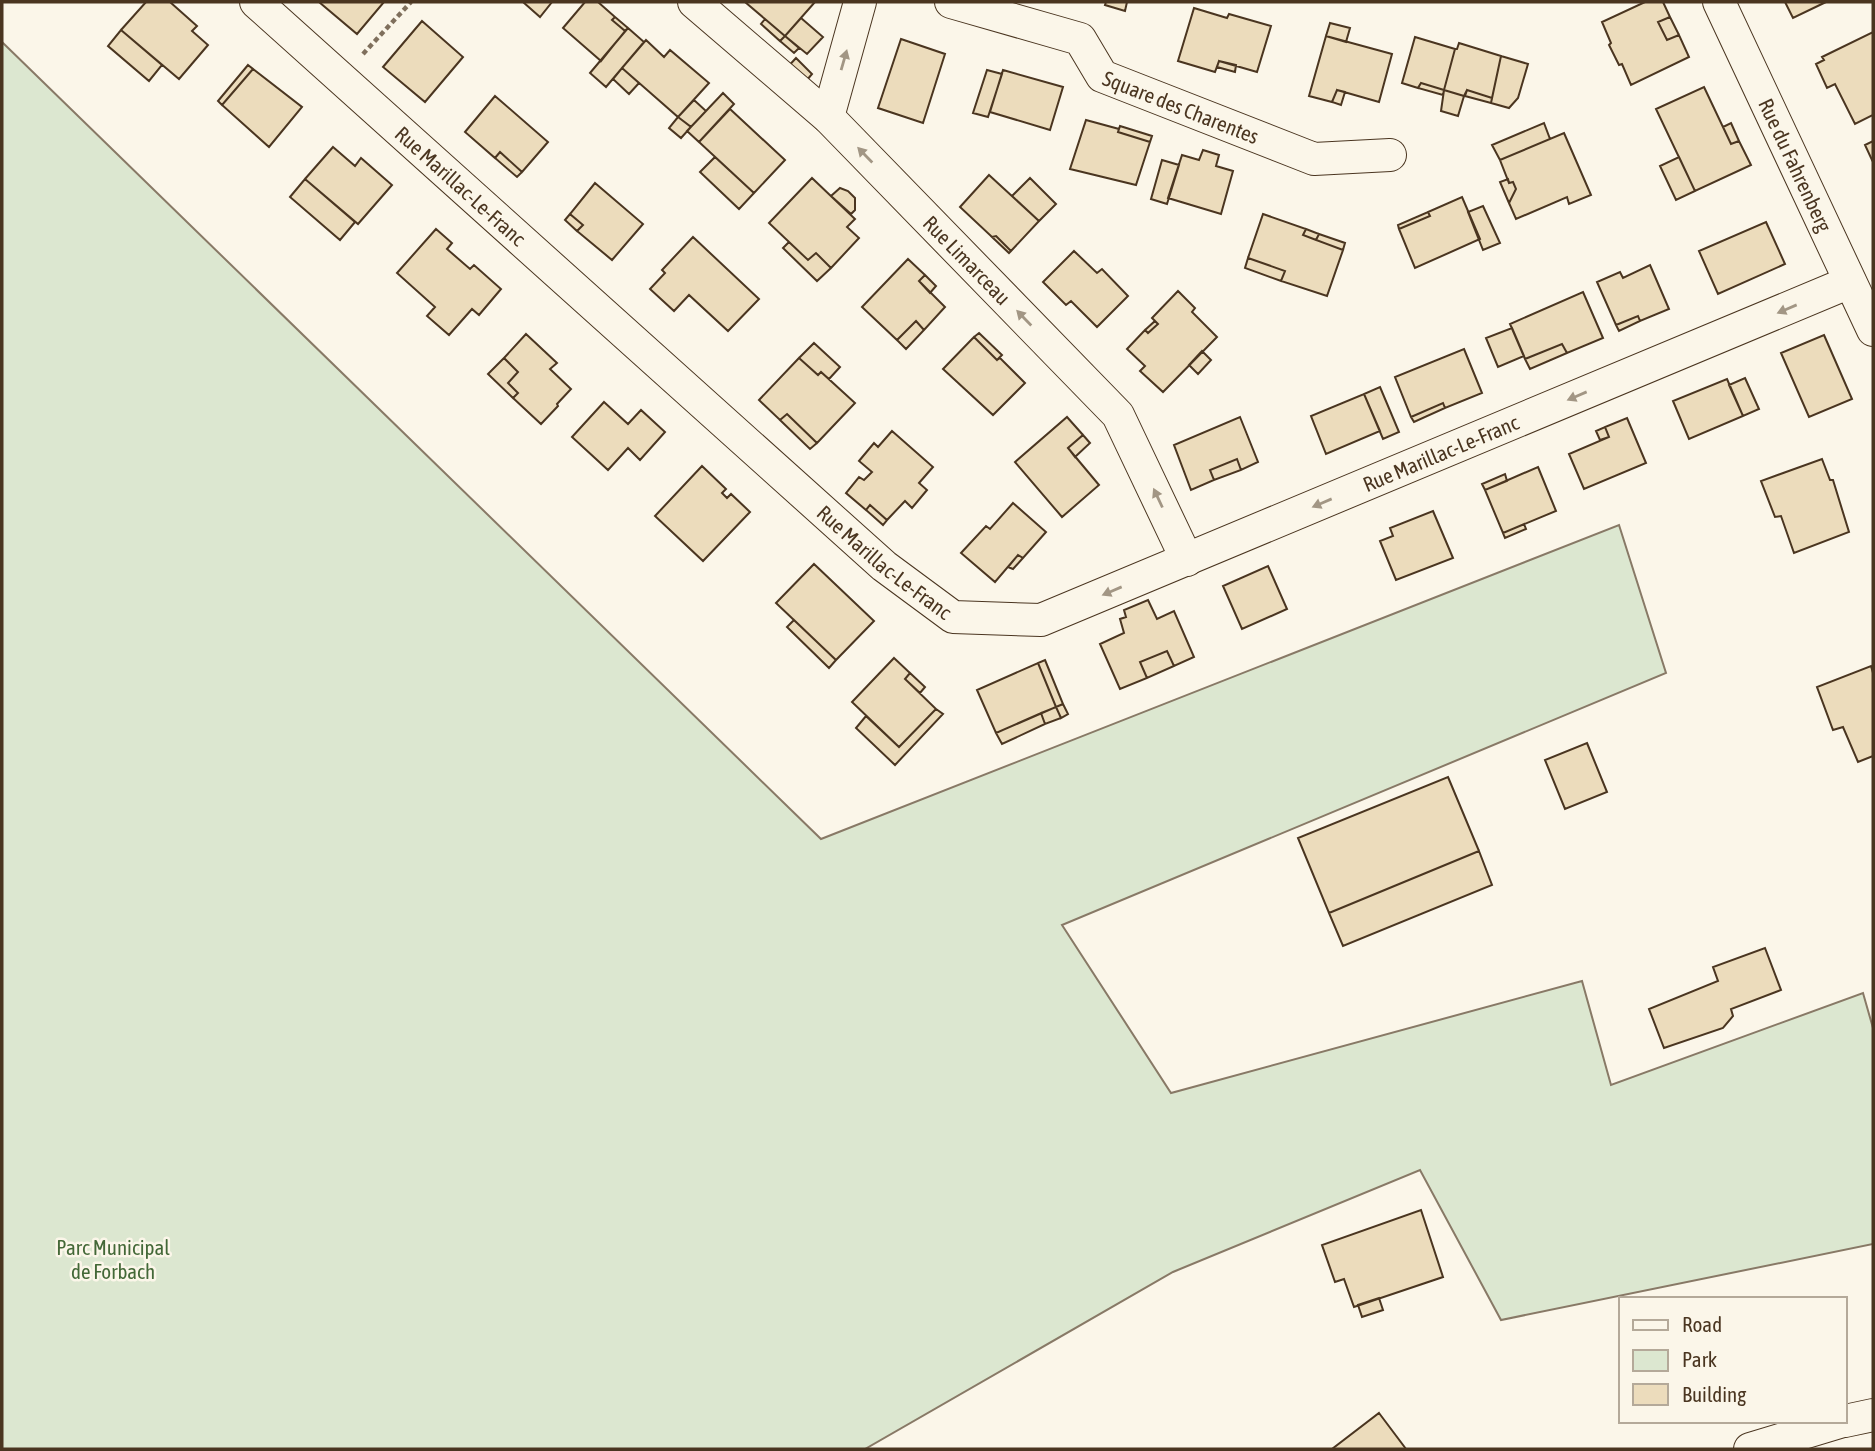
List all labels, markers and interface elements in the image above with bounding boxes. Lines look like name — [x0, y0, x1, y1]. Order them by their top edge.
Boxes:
one-way arrow — [839, 48, 850, 70]
street label: Square des Charentes — [1100, 66, 1262, 148]
street label: Rue du Fahrenberg — [1754, 95, 1837, 235]
street label: Rue Marillac-Le-Franc — [391, 121, 531, 250]
one-way arrow — [857, 147, 873, 164]
street label: Rue Limarceau — [919, 211, 1016, 309]
one-way arrow — [1776, 303, 1797, 314]
one-way arrow — [1016, 310, 1032, 327]
one-way arrow — [1567, 391, 1588, 402]
street label: Rue Marillac-Le-Franc — [1359, 410, 1522, 496]
one-way arrow — [1152, 488, 1163, 508]
one-way arrow — [1312, 497, 1332, 509]
street label: Rue Marillac-Le-Franc — [813, 500, 957, 624]
one-way arrow — [1101, 585, 1122, 596]
park label: Parc Municipal de Forbach — [56, 1235, 170, 1283]
legend — [1619, 1297, 1847, 1423]
text: Road — [1682, 1312, 1722, 1336]
text: Park — [1682, 1347, 1717, 1371]
text: Building — [1682, 1382, 1746, 1406]

